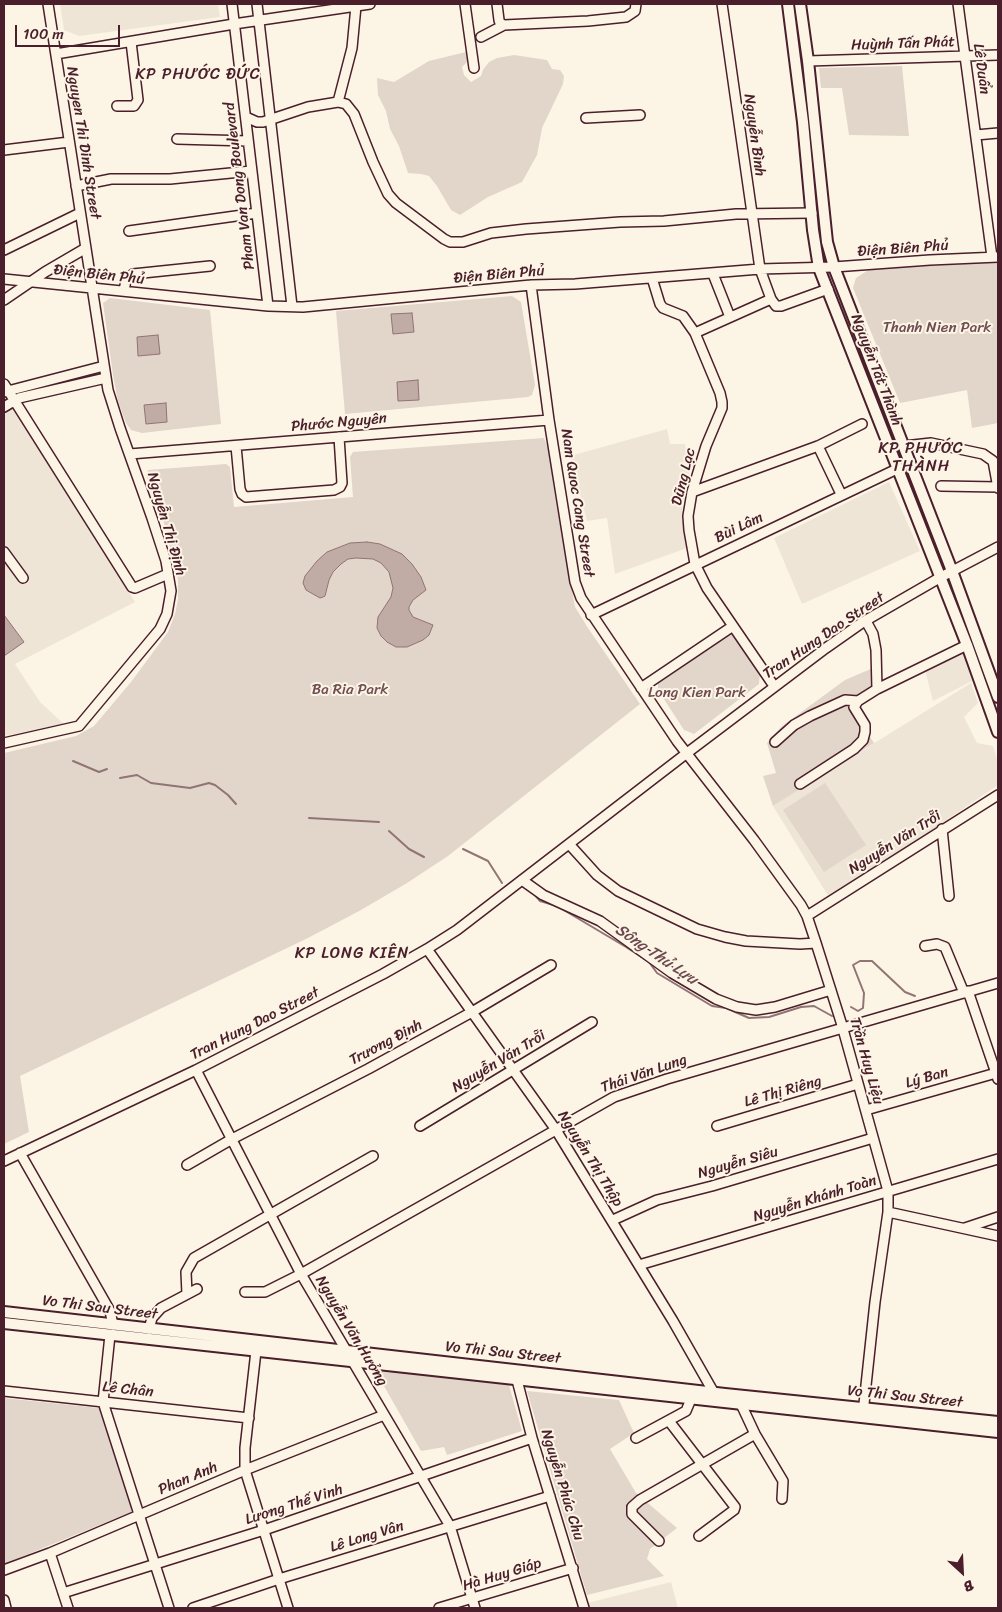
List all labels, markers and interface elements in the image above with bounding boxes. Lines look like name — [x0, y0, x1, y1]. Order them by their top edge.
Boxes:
scale bar — [18, 15, 122, 47]
text: 100 m — [23, 21, 64, 47]
street label: Huỳnh Tấn Phát — [851, 33, 955, 55]
street label: Lê Duẩn — [969, 42, 993, 96]
street label: Nguyen Thi Dinh Street — [62, 65, 104, 221]
district label: KP PHƯỚC ĐỨC — [134, 65, 262, 85]
street label: Nguyễn Bình — [739, 93, 769, 177]
street label: Pham Van Dong Boulevard — [221, 101, 259, 271]
street label: Điện Biên Phủ — [857, 237, 949, 261]
street label: Điện Biên Phủ — [53, 261, 145, 289]
street label: Điện Biên Phủ — [453, 262, 545, 288]
street label: Nguyễn Tất Thành — [846, 312, 906, 428]
park label: Thanh Nien Park — [883, 319, 991, 337]
street label: Phước Nguyên — [290, 410, 388, 436]
street label: Nam Quoc Cang Street — [556, 427, 598, 579]
district label: KP PHƯỚC THÀNH — [877, 439, 965, 477]
street label: Dũng Lạc — [668, 446, 700, 508]
street label: Nguyễn Thị Định — [143, 470, 189, 578]
street label: Bùi Lâm — [712, 509, 766, 547]
street label: Tran Hung Dao Street — [760, 589, 888, 683]
park label: Ba Ria Park — [312, 681, 388, 699]
park label: Long Kien Park — [648, 684, 746, 702]
street label: Nguyễn Văn Trỗi — [845, 807, 945, 879]
water label: Sông Thủ Lựu — [611, 920, 701, 990]
district label: KP LONG KIÊN — [293, 944, 411, 964]
street label: Tran Hung Dao Street — [187, 984, 323, 1064]
street label: Trần Huy Liệu — [845, 1015, 887, 1107]
street label: Trương Định — [346, 1016, 426, 1070]
street label: Nguyễn Văn Trỗi — [449, 1027, 549, 1097]
street label: Thái Văn Lung — [599, 1051, 689, 1097]
street label: Lý Ban — [904, 1063, 950, 1093]
street label: Lê Thị Riêng — [742, 1072, 824, 1112]
street label: Nguyễn Thị Thập — [553, 1108, 627, 1210]
street label: Nguyễn Siêu — [696, 1143, 780, 1183]
street label: Nguyễn Khánh Toàn — [751, 1172, 879, 1226]
street label: Nguyễn Văn Hưởng — [311, 1273, 391, 1389]
street label: Vo Thi Sau Street — [41, 1292, 159, 1324]
street label: Vo Thi Sau Street — [444, 1338, 562, 1368]
street label: Lê Chân — [102, 1378, 154, 1402]
street label: Vo Thi Sau Street — [846, 1382, 964, 1412]
street label: Nguyễn Phúc Chu — [537, 1427, 587, 1543]
street label: Phan Anh — [156, 1459, 220, 1499]
street label: Lương Thế Vinh — [243, 1481, 345, 1529]
street label: Lê Long Vân — [328, 1517, 406, 1557]
north arrow — [937, 1547, 987, 1597]
street label: Hà Huy Giáp — [460, 1555, 544, 1595]
text: B — [959, 1573, 978, 1599]

